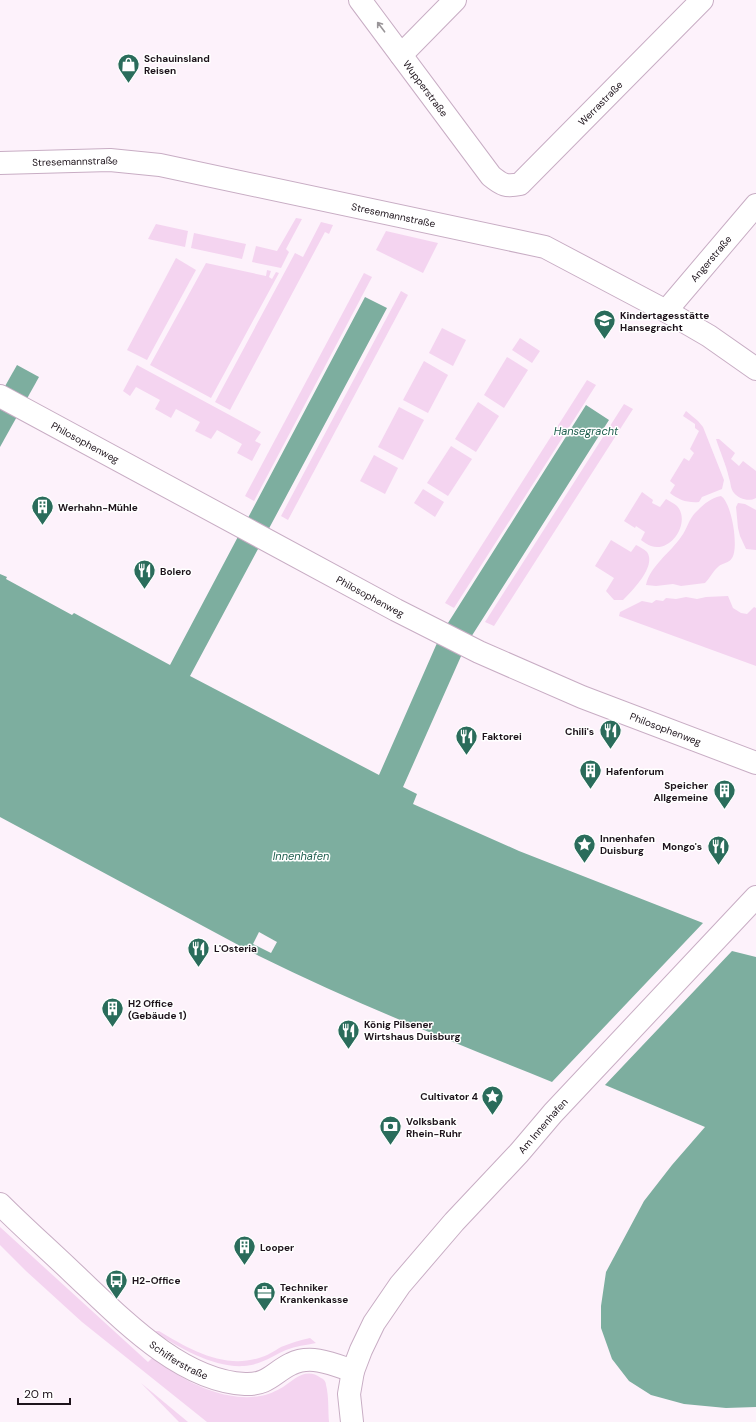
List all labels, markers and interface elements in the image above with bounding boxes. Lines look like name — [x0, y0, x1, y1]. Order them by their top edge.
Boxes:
one-way arrow — [377, 22, 385, 33]
shop icon: Schauinsland Reisen — [116, 51, 142, 84]
place label: Schauinsland Reisen — [144, 52, 210, 77]
street label: Wupperstraße — [400, 57, 451, 119]
street label: Werrastraße — [575, 78, 625, 128]
street label: Stresemannstraße — [32, 153, 119, 169]
street label: Stresemannstraße — [350, 199, 437, 230]
street label: Angerstraße — [687, 232, 734, 284]
school or university icon: Kindertagesstätte Hansegracht — [591, 308, 617, 341]
place label: Kindertagesstätte Hansegracht — [620, 309, 709, 334]
street label: Philosophenweg — [49, 419, 122, 466]
water label: Hansegracht — [554, 424, 619, 438]
building icon: Werhahn-Mühle — [30, 494, 56, 527]
place label: Werhahn-Mühle — [58, 501, 138, 514]
restaurant icon: Bolero — [131, 558, 157, 591]
place label: Bolero — [160, 565, 191, 578]
street label: Philosophenweg — [334, 573, 407, 620]
street label: Philosophenweg — [628, 709, 704, 748]
restaurant icon: Chili's — [597, 718, 623, 751]
restaurant icon: Faktorei — [454, 723, 480, 756]
place label: Chili's — [565, 725, 594, 738]
place label: Faktorei — [482, 730, 522, 743]
building icon: Hafenforum — [577, 758, 603, 791]
place label: Hafenforum — [606, 765, 664, 778]
building icon: Speicher Allgemeine — [711, 778, 737, 811]
place label: Speicher Allgemeine — [653, 779, 708, 804]
place icon: Innenhafen Duisburg — [572, 831, 598, 864]
place label: Innenhafen Duisburg — [600, 832, 655, 857]
restaurant icon: Mongo's — [705, 833, 731, 866]
place label: Mongo's — [662, 840, 702, 853]
water label: Innenhafen — [273, 849, 329, 863]
restaurant icon: L'Osteria — [185, 935, 211, 968]
place label: L'Osteria — [214, 942, 257, 955]
building icon: H2 Office (Gebäude 1) — [99, 996, 125, 1029]
place label: H2 Office (Gebäude 1) — [128, 997, 186, 1022]
restaurant icon: König Pilsener Wirtshaus Duisburg — [336, 1017, 362, 1050]
place label: König Pilsener Wirtshaus Duisburg — [364, 1018, 460, 1043]
place icon: Cultivator 4 — [480, 1083, 506, 1116]
place label: Cultivator 4 — [420, 1090, 478, 1103]
street label: Am Innenhafen — [515, 1095, 571, 1156]
bank icon: Volksbank Rhein-Ruhr — [377, 1114, 403, 1147]
place label: Volksbank Rhein-Ruhr — [406, 1115, 462, 1140]
building icon: Looper — [231, 1234, 257, 1267]
place label: Looper — [260, 1241, 294, 1254]
bus stop icon: H2-Office — [103, 1267, 129, 1300]
place label: H2-Office — [132, 1274, 180, 1287]
office icon: Techniker Krankenkasse — [251, 1280, 277, 1313]
place label: Techniker Krankenkasse — [280, 1281, 348, 1306]
street label: Schifferstraße — [147, 1338, 210, 1382]
scale bar — [18, 1380, 70, 1406]
text: 20 m — [24, 1386, 53, 1402]

